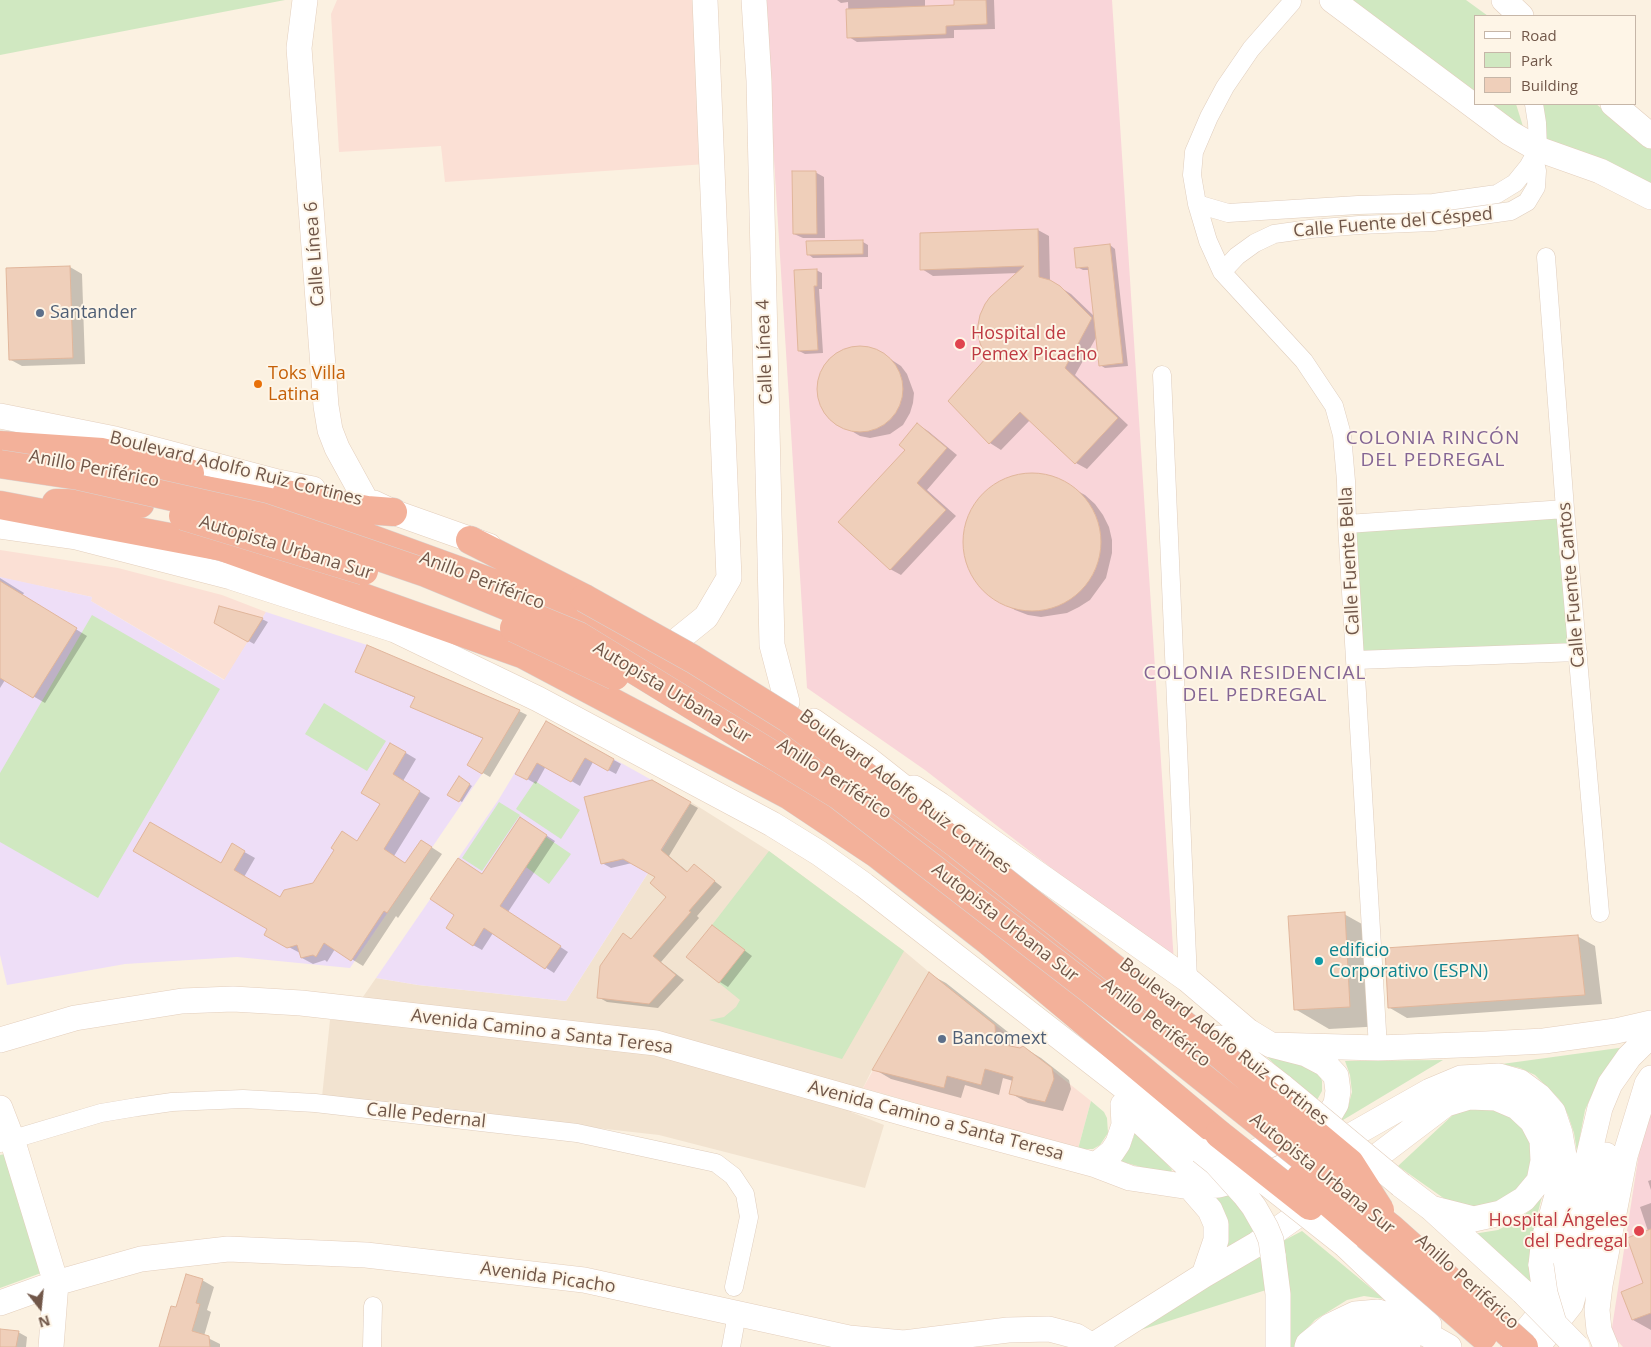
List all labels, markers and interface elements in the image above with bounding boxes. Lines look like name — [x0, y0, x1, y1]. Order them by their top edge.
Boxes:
legend — [1474, 15, 1636, 105]
text: Road — [1521, 25, 1557, 45]
text: Park — [1521, 50, 1552, 70]
text: Building — [1521, 75, 1578, 95]
street label: Calle Línea 6 — [301, 201, 329, 307]
street label: Calle Fuente del Césped — [1292, 204, 1494, 242]
street label: Calle Línea 4 — [752, 299, 778, 405]
place label: Santander — [50, 302, 137, 324]
marker: Santander — [34, 307, 46, 319]
place label: Hospital de Pemex Picacho — [971, 323, 1097, 366]
marker: Hospital de Pemex Picacho — [953, 337, 967, 351]
place label: Toks Villa Latina — [268, 363, 346, 406]
marker: Toks Villa Latina — [252, 378, 264, 390]
street label: Boulevard Adolfo Ruiz Cortines — [107, 427, 365, 511]
district label: COLONIA RINCÓN DEL PEDREGAL — [1344, 428, 1522, 472]
street label: Anillo Periférico — [27, 446, 161, 492]
street label: Calle Fuente Bella — [1335, 486, 1365, 636]
street label: Calle Fuente Cantos — [1554, 501, 1590, 669]
street label: Autopista Urbana Sur — [197, 511, 375, 585]
street label: Anillo Periférico — [417, 547, 547, 615]
street label: Autopista Urbana Sur — [589, 637, 755, 749]
district label: COLONIA RESIDENCIAL DEL PEDREGAL — [1141, 663, 1369, 707]
street label: Boulevard Adolfo Ruiz Cortines — [795, 705, 1015, 879]
street label: Anillo Periférico — [773, 734, 895, 824]
street label: Autopista Urbana Sur — [927, 859, 1083, 987]
place label: edificio Corporativo (ESPN) — [1329, 940, 1488, 982]
street label: Boulevard Adolfo Ruiz Cortines — [1115, 954, 1333, 1130]
marker: edificio Corporativo (ESPN) — [1313, 955, 1325, 967]
street label: Anillo Periférico — [1097, 974, 1215, 1072]
street label: Avenida Camino a Santa Teresa — [410, 1005, 674, 1059]
place label: Bancomext — [952, 1028, 1047, 1050]
marker: Bancomext — [936, 1033, 948, 1045]
street label: Avenida Camino a Santa Teresa — [806, 1076, 1066, 1166]
street label: Calle Pedernal — [365, 1099, 487, 1133]
street label: Autopista Urbana Sur — [1245, 1109, 1399, 1239]
place label: Hospital Ángeles del Pedregal — [1489, 1210, 1628, 1252]
marker: Hospital Ángeles del Pedregal — [1632, 1224, 1646, 1238]
street label: Anillo Periférico — [1411, 1230, 1523, 1334]
street label: Avenida Picacho — [479, 1258, 617, 1298]
north arrow — [15, 1282, 65, 1332]
text: N — [36, 1311, 52, 1333]

